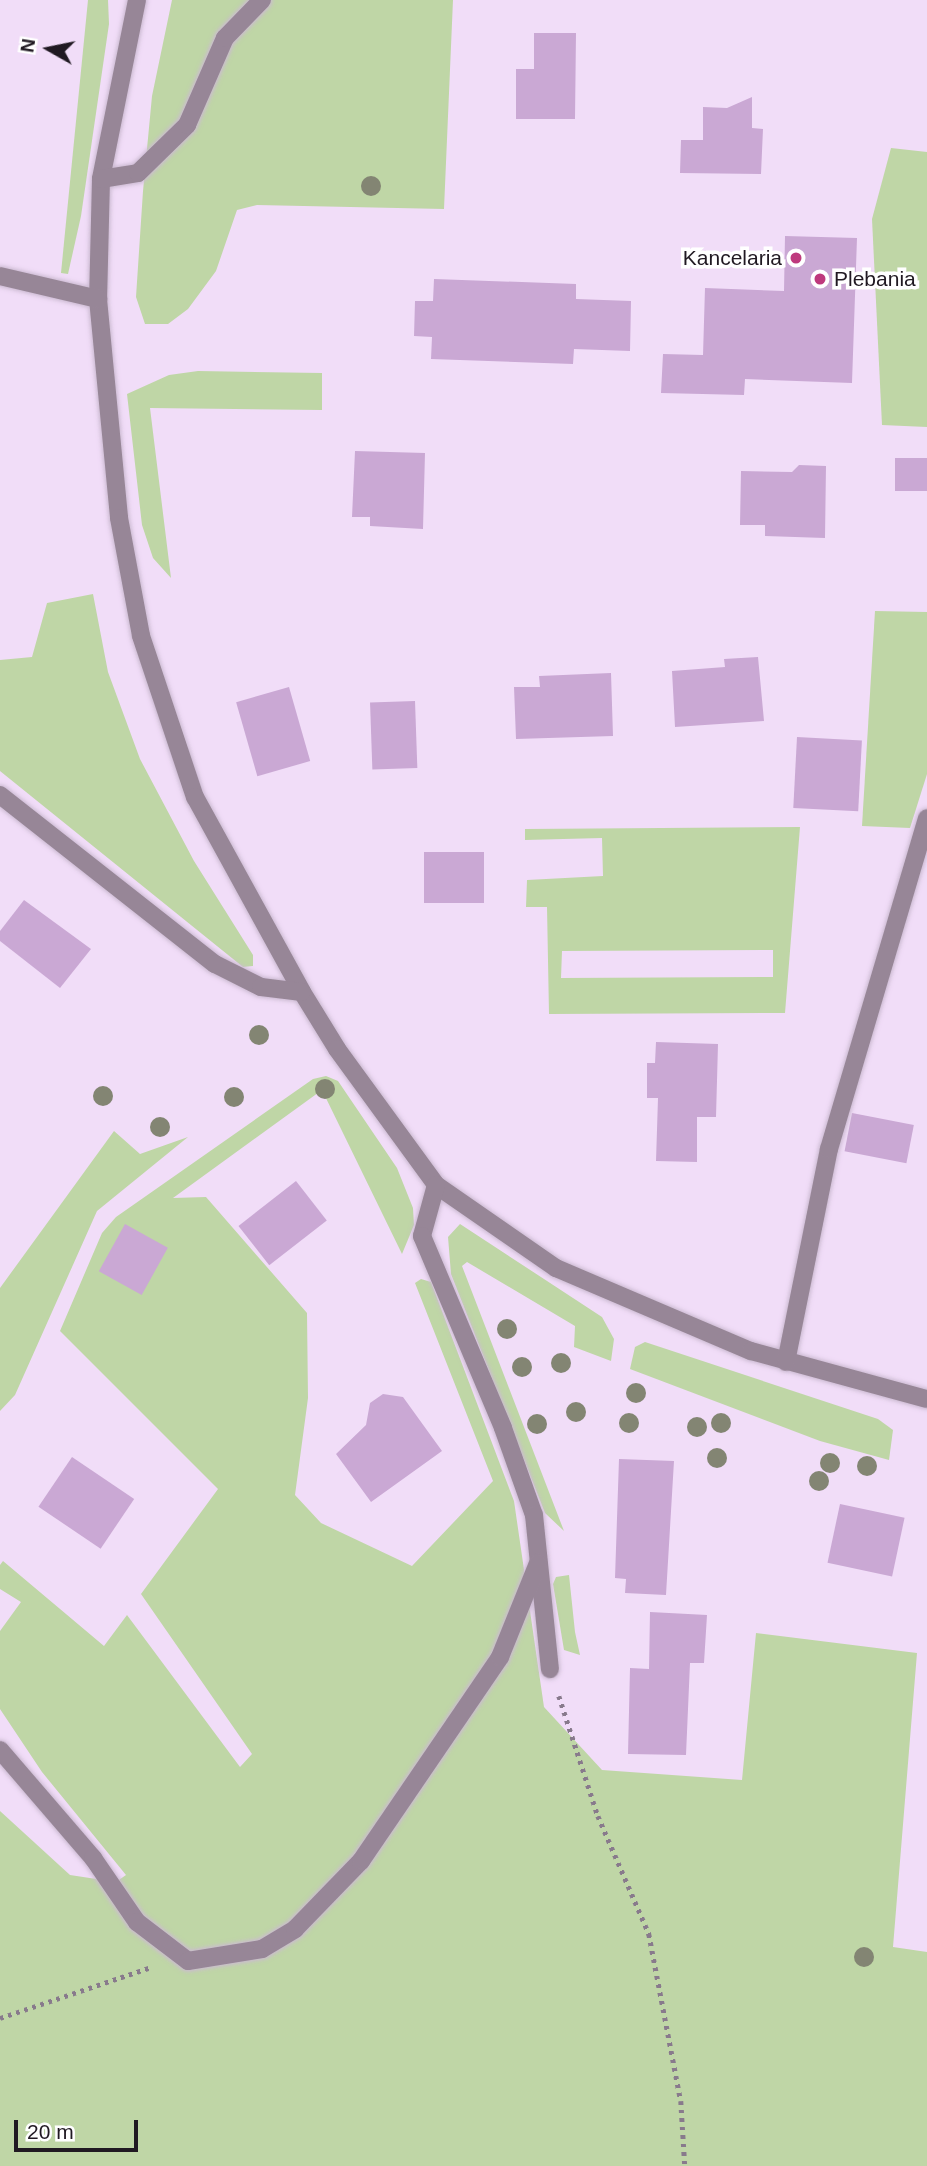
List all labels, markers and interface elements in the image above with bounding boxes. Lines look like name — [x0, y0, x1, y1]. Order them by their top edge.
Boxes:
north arrow — [14, 14, 84, 84]
text: N — [16, 37, 39, 54]
place label: Kancelaria — [683, 245, 782, 271]
marker: Kancelaria — [788, 250, 804, 266]
place label: Plebania — [834, 266, 916, 292]
marker: Plebania — [812, 271, 828, 287]
scale bar — [18, 2106, 142, 2150]
text: 20 m — [27, 2120, 74, 2143]

